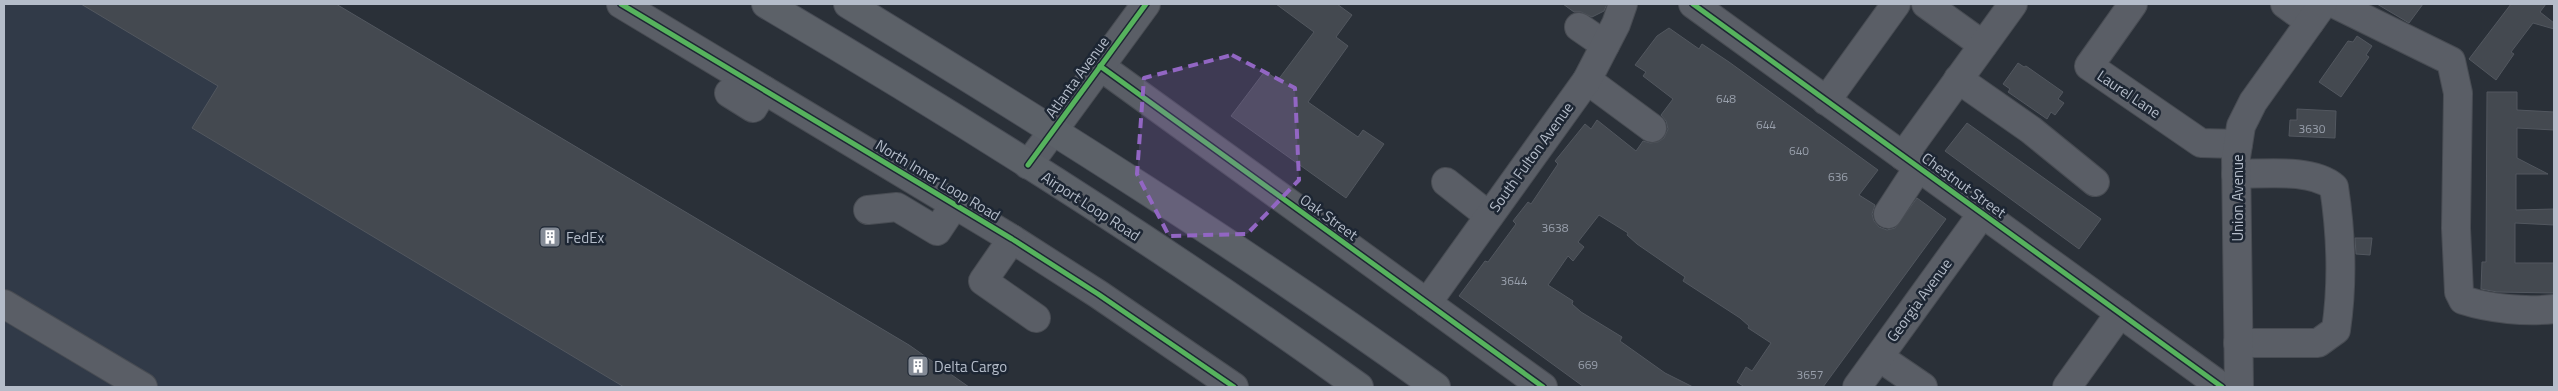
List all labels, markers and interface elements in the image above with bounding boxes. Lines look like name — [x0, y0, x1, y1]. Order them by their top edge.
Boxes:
street label: Atlanta Avenue — [1039, 31, 1115, 123]
street label: Laurel Lane — [2093, 64, 2165, 124]
house number: 648 — [1716, 89, 1736, 108]
street label: South Fulton Avenue — [1483, 97, 1579, 217]
house number: 644 — [1756, 115, 1776, 134]
house number: 3630 — [2299, 119, 2326, 138]
street label: North Inner Loop Road — [871, 133, 1005, 227]
house number: 640 — [1789, 141, 1809, 160]
street label: Chestnut Street — [1917, 147, 2012, 224]
street label: Union Avenue — [2226, 154, 2249, 242]
street label: Airport Loop Road — [1037, 165, 1145, 247]
house number: 636 — [1828, 167, 1848, 186]
street label: Oak Street — [1295, 188, 1363, 246]
house number: 3638 — [1542, 218, 1569, 237]
building icon: FedEx — [538, 225, 562, 249]
place label: FedEx — [566, 226, 604, 249]
street label: Georgia Avenue — [1881, 253, 1957, 347]
house number: 3644 — [1501, 271, 1528, 290]
building icon: Delta Cargo — [906, 354, 930, 378]
place label: Delta Cargo — [934, 355, 1007, 378]
house number: 669 — [1578, 355, 1598, 374]
house number: 3657 — [1797, 365, 1823, 384]

